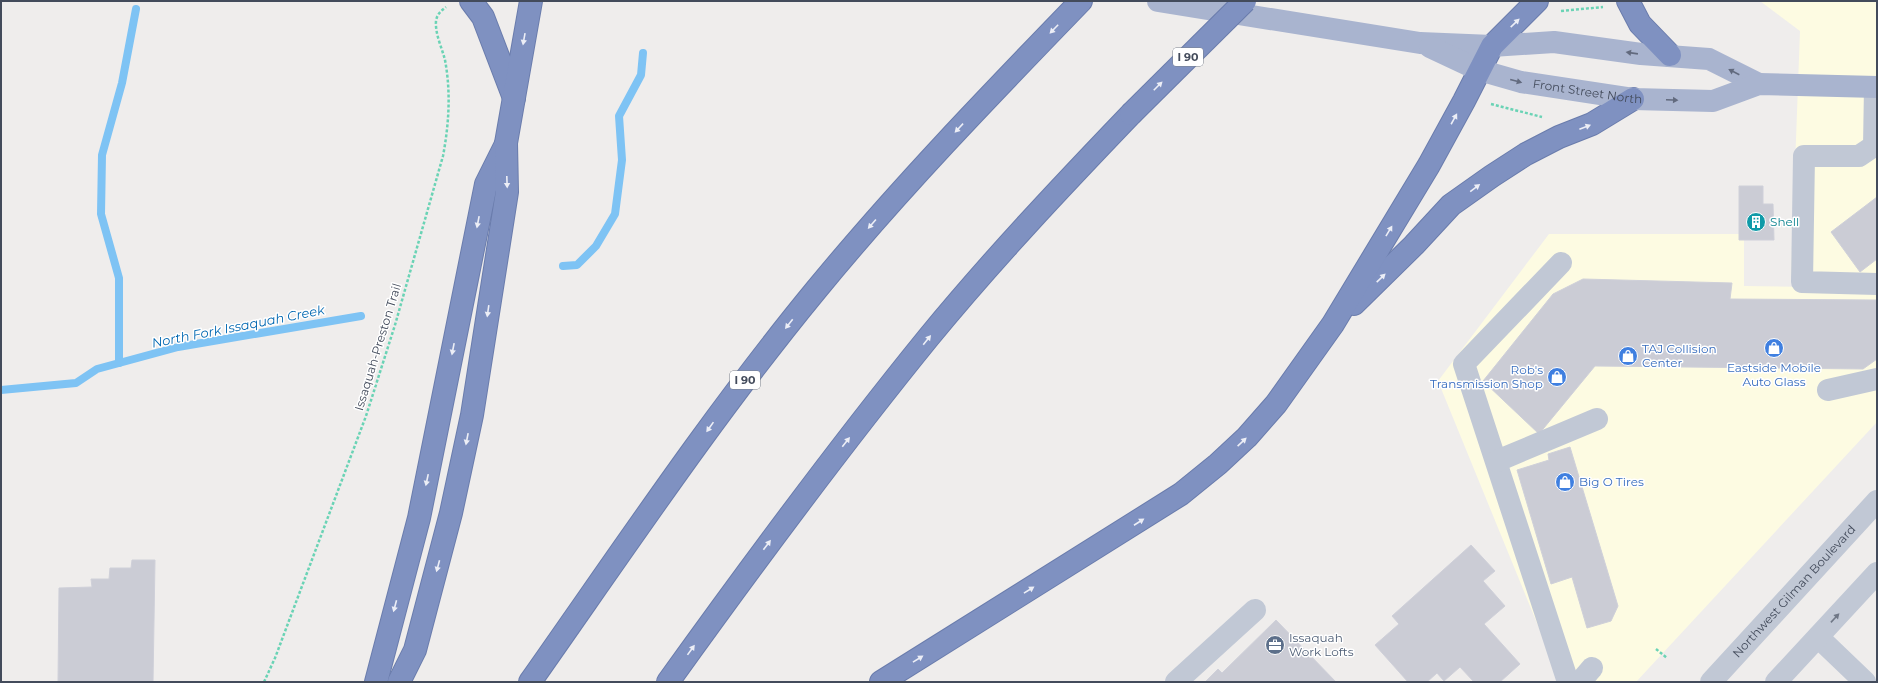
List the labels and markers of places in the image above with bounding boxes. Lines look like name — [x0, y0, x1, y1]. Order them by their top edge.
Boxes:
building icon: Shell — [1745, 211, 1767, 233]
place label: Shell — [1770, 214, 1799, 229]
shop icon: Eastside Mobile Auto Glass — [1763, 337, 1785, 359]
place label: TAJ Collision Center — [1642, 341, 1717, 370]
shop icon: TAJ Collision Center — [1617, 345, 1639, 367]
place label: Eastside Mobile Auto Glass — [1727, 360, 1821, 389]
place label: Rob's Transmission Shop — [1430, 362, 1543, 391]
shop icon: Rob's Transmission Shop — [1546, 366, 1568, 388]
shop icon: Big O Tires — [1554, 471, 1576, 493]
place label: Big O Tires — [1579, 474, 1644, 489]
place label: Issaquah Work Lofts — [1289, 630, 1354, 659]
office icon: Issaquah Work Lofts — [1264, 634, 1286, 656]

